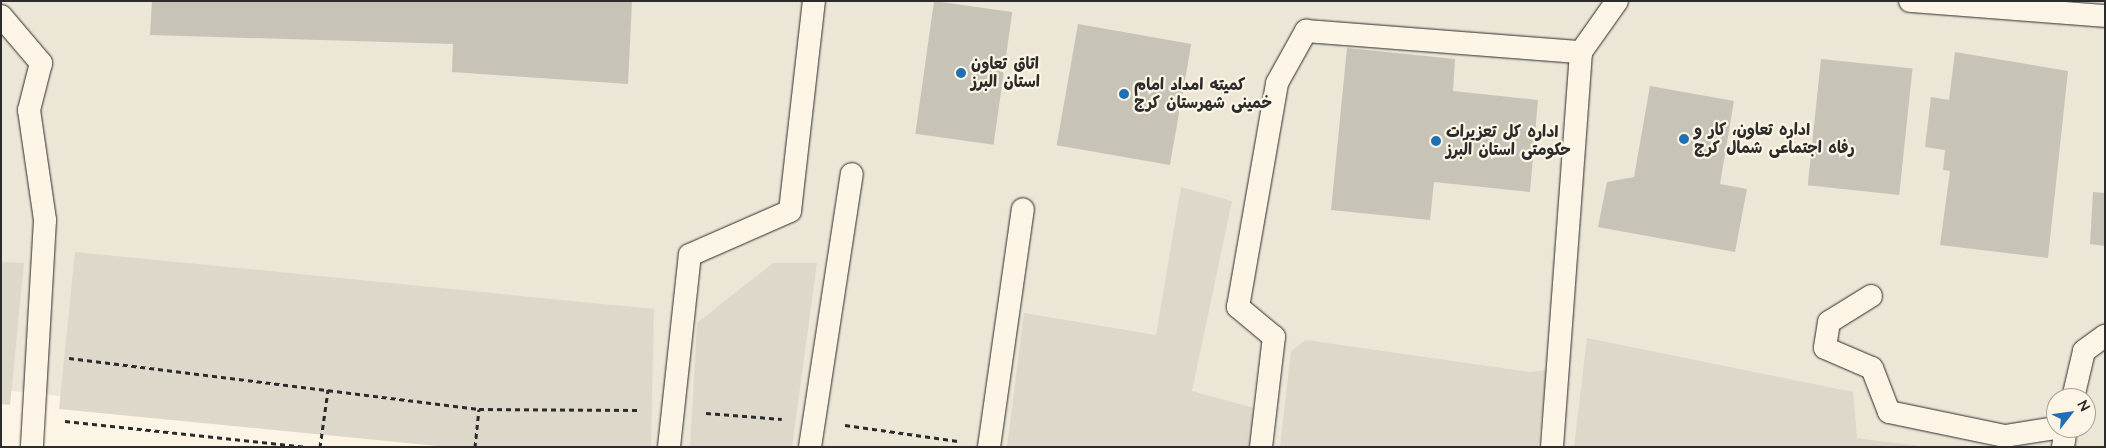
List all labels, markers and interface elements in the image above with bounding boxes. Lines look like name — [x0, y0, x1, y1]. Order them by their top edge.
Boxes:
place label: اتاق تعاون استان البرز — [971, 54, 1040, 92]
marker: اتاق تعاون استان البرز — [955, 67, 967, 79]
place label: کمیته امداد امام خمینی شهرستان کرج — [1134, 75, 1272, 113]
marker: کمیته امداد امام خمینی شهرستان کرج — [1118, 88, 1130, 100]
place label: اداره تعاون، کار و رفاه اجتماعی شمال کرج — [1694, 120, 1855, 158]
place label: اداره کل تعزیرات حکومتی استان البرز — [1446, 122, 1571, 160]
marker: اداره تعاون، کار و رفاه اجتماعی شمال کرج — [1678, 133, 1690, 145]
marker: اداره کل تعزیرات حکومتی استان البرز — [1430, 135, 1442, 147]
north arrow — [2046, 388, 2096, 438]
text: N — [2072, 397, 2094, 415]

